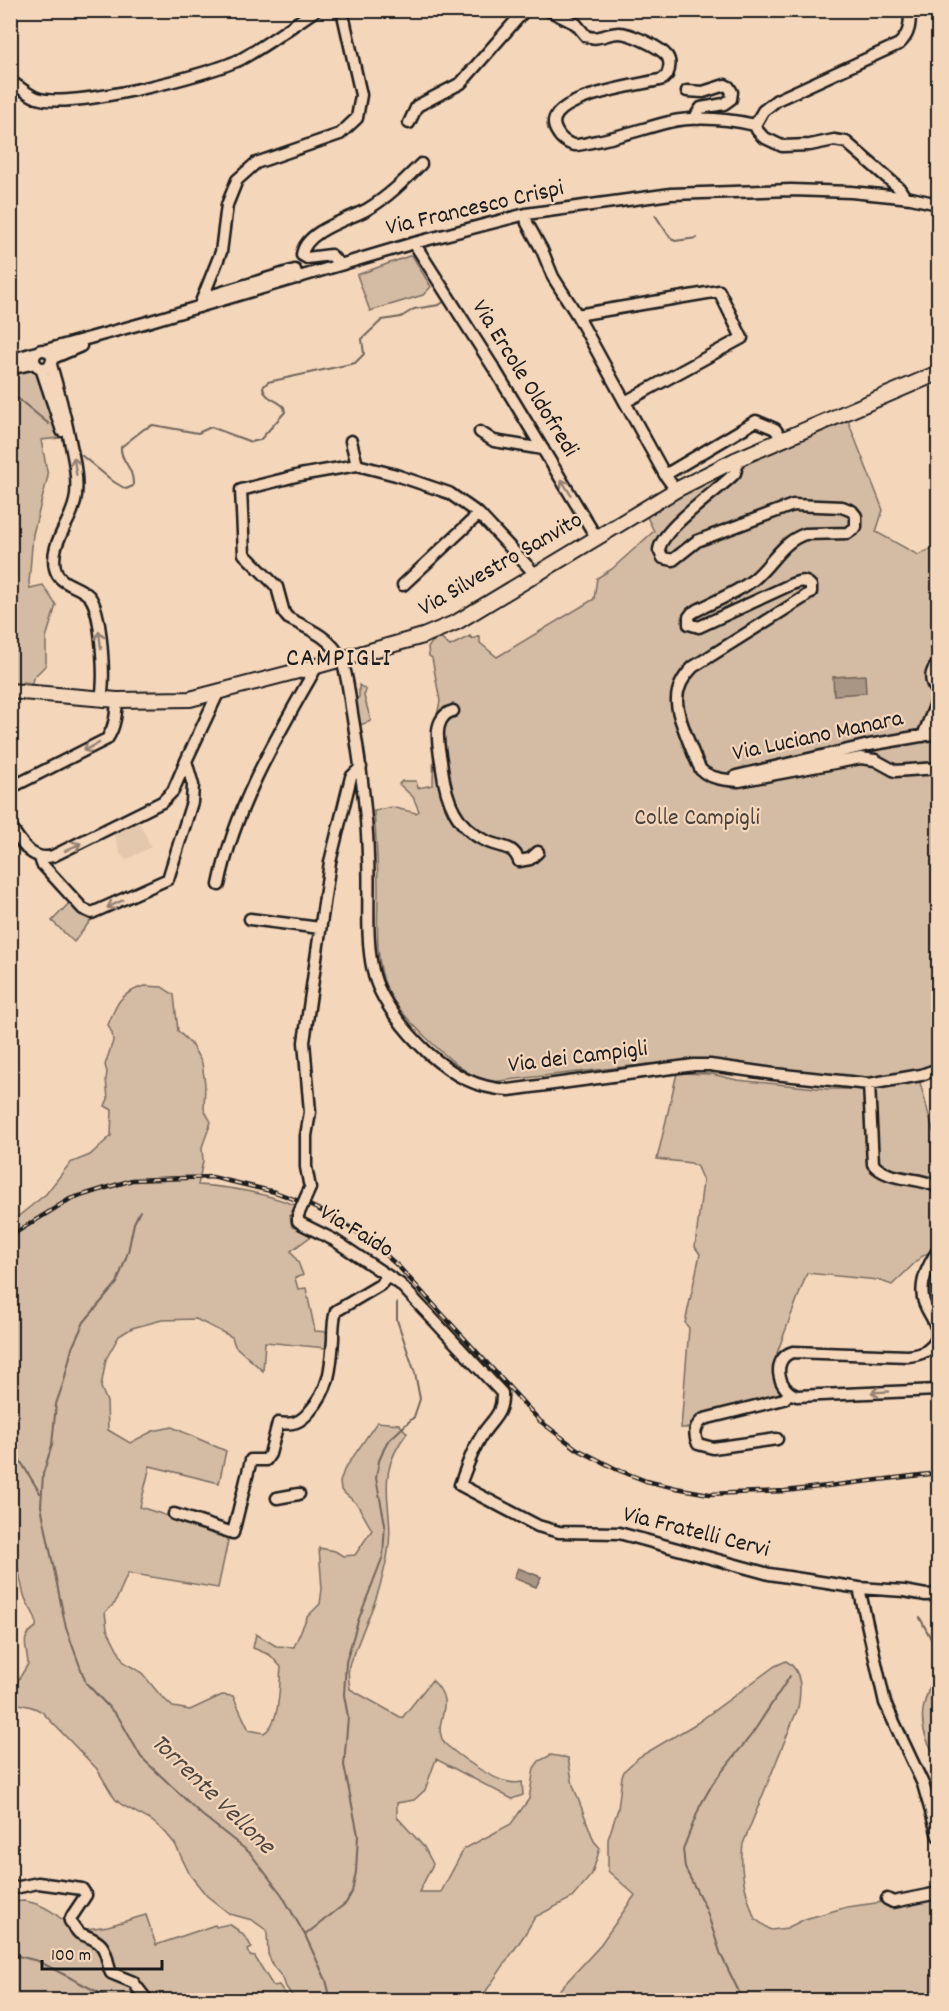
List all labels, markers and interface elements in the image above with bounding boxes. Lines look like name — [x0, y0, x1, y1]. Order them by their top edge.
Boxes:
street label: Via Francesco Crispi — [383, 172, 567, 246]
street label: Via Ercole Oldofredi — [462, 294, 586, 464]
one-way arrow — [69, 456, 80, 476]
one-way arrow — [560, 479, 572, 496]
street label: Via Silvestro Sanvito — [412, 504, 590, 626]
one-way arrow — [94, 631, 105, 651]
district label: CAMPIGLI — [286, 641, 392, 678]
street label: Via Luciano Manara — [730, 702, 907, 772]
one-way arrow — [83, 742, 101, 753]
park label: Colle Campigli — [634, 802, 760, 836]
one-way arrow — [63, 840, 81, 852]
one-way arrow — [107, 898, 125, 910]
street label: Via dei Campigli — [506, 1033, 650, 1083]
street label: Via Faido — [313, 1197, 399, 1267]
one-way arrow — [871, 1387, 891, 1398]
street label: Via Fratelli Cervi — [619, 1498, 773, 1568]
water label: Torrente Vellone — [141, 1726, 284, 1865]
scale bar — [42, 1933, 162, 1971]
text: 100 m — [51, 1944, 91, 1969]

